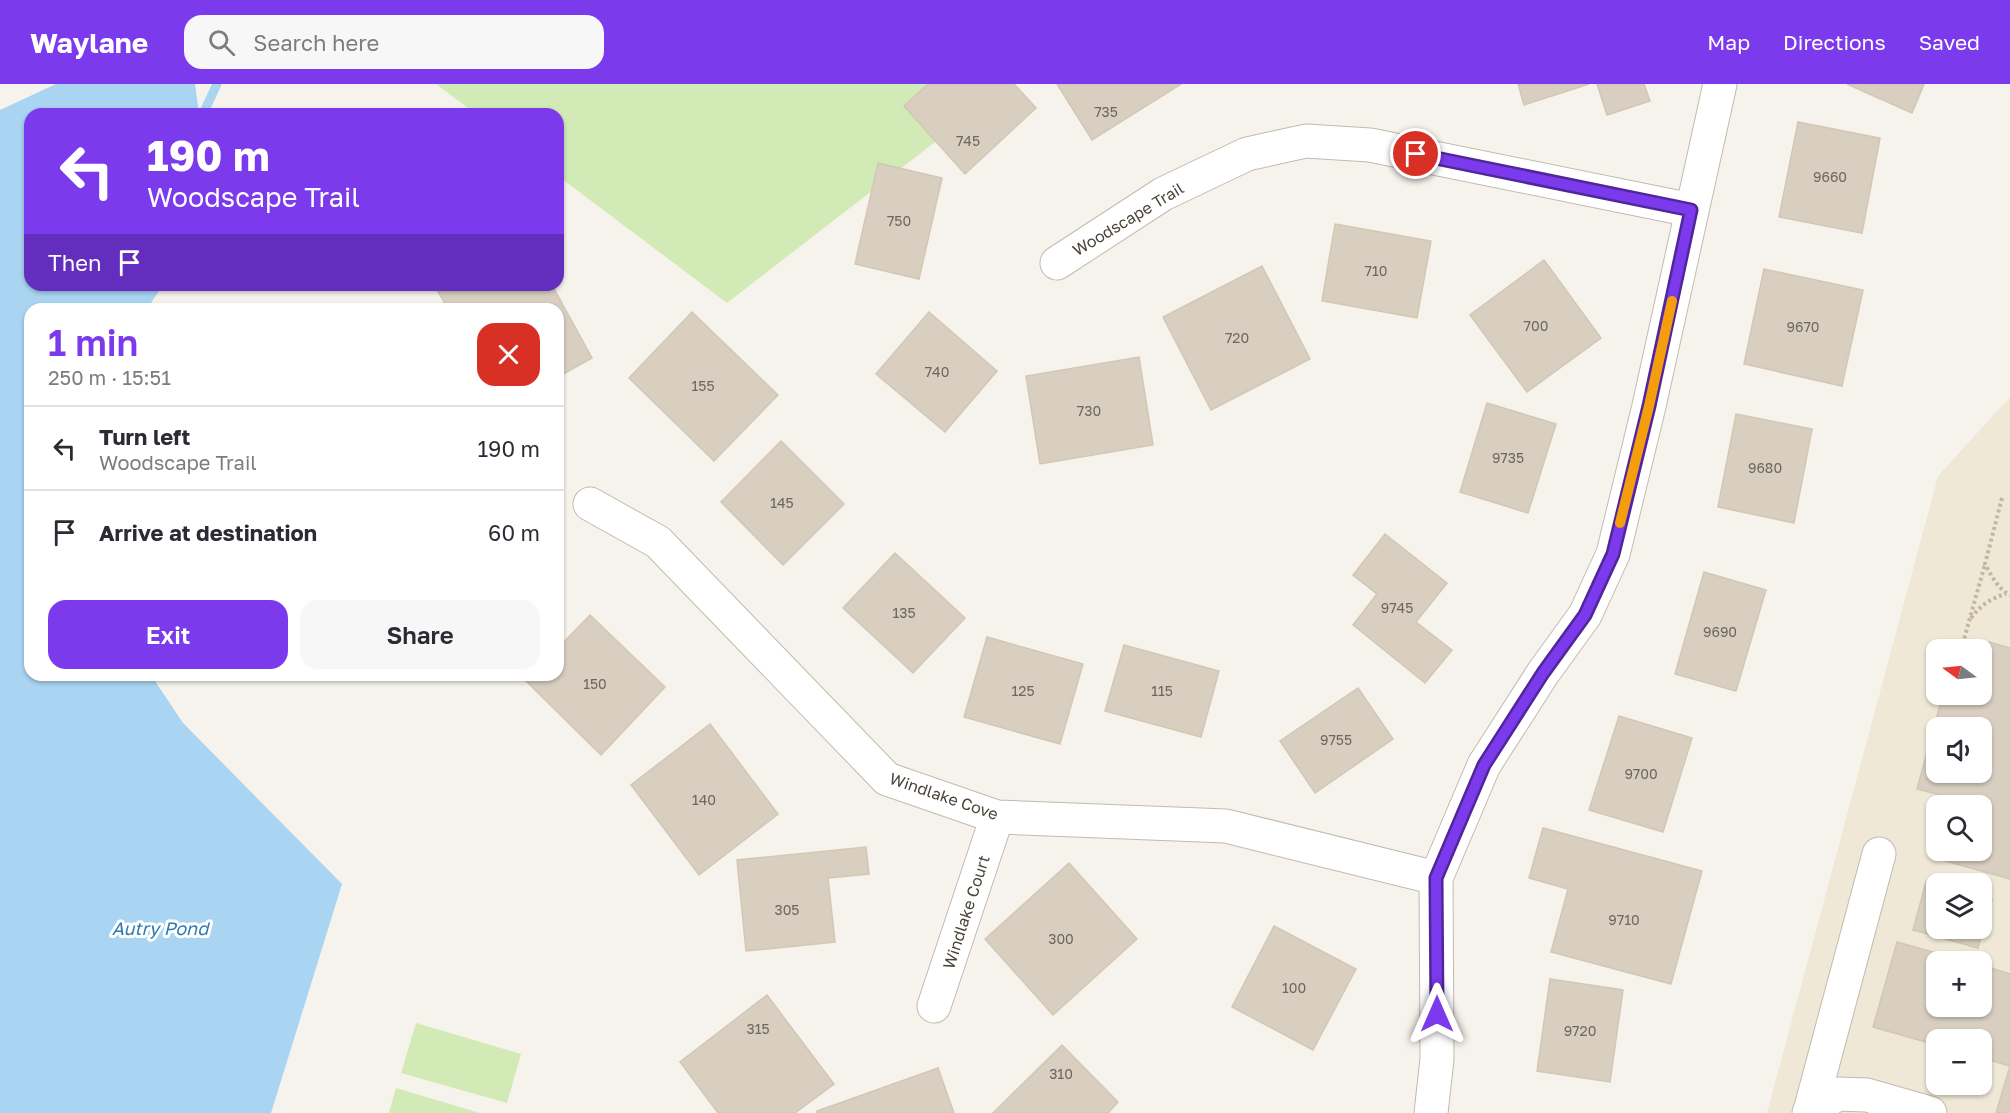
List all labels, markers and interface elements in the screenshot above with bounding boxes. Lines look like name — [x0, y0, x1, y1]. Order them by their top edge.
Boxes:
search box — [184, 15, 604, 69]
text: Waylane — [30, 26, 148, 59]
icon: search — [205, 26, 238, 59]
text: Search here — [253, 29, 379, 56]
text: Map — [1707, 29, 1750, 55]
text: Directions — [1783, 29, 1886, 55]
text: Saved — [1919, 29, 1980, 55]
house number: 735 — [1094, 103, 1118, 120]
pin — [1390, 128, 1441, 179]
text: 190 m — [147, 130, 270, 180]
icon: left — [48, 132, 126, 210]
house number: 745 — [956, 132, 980, 149]
icon: arrive — [1399, 137, 1432, 170]
house number: 9660 — [1813, 168, 1847, 185]
street label: Woodscape Trail — [1069, 178, 1187, 260]
text: Woodscape Trail — [147, 181, 360, 213]
house number: 750 — [887, 212, 911, 229]
icon: arrive — [113, 246, 146, 279]
text: Then — [48, 249, 101, 276]
house number: 710 — [1365, 262, 1387, 279]
house number: 700 — [1524, 317, 1548, 334]
house number: 9670 — [1786, 318, 1820, 335]
text: 1 min — [48, 321, 138, 364]
button: close — [477, 323, 540, 386]
house number: 720 — [1225, 329, 1249, 346]
house number: 740 — [925, 363, 949, 380]
text: 250 m · 15:51 — [48, 365, 171, 389]
house number: 155 — [691, 377, 715, 394]
house number: 730 — [1077, 402, 1101, 419]
text: Turn left — [99, 423, 190, 450]
icon: left — [48, 432, 81, 465]
text: 190 m — [477, 435, 540, 462]
house number: 9735 — [1492, 449, 1524, 466]
text: Woodscape Trail — [99, 450, 257, 474]
house number: 9680 — [1748, 459, 1782, 476]
house number: 145 — [770, 494, 794, 511]
icon: arrive — [48, 516, 81, 549]
text: Arrive at destination — [99, 519, 317, 546]
text: 60 m — [488, 519, 540, 546]
house number: 9745 — [1381, 599, 1413, 616]
button: Exit — [48, 600, 288, 669]
button: Share — [300, 600, 540, 669]
house number: 135 — [892, 604, 916, 621]
house number: 9690 — [1703, 623, 1737, 640]
north arrow — [1926, 639, 1992, 705]
map controls — [1926, 639, 1992, 1095]
house number: 150 — [583, 675, 607, 692]
house number: 125 — [1011, 682, 1035, 699]
house number: 115 — [1151, 682, 1173, 699]
button: sound — [1926, 717, 1992, 783]
house number: 9755 — [1320, 731, 1352, 748]
house number: 9700 — [1624, 765, 1658, 782]
street label: Windlake Cove — [887, 768, 1001, 824]
house number: 140 — [692, 791, 716, 808]
button: search — [1926, 795, 1992, 861]
street label: Windlake Court — [938, 853, 994, 971]
button: layers — [1926, 873, 1992, 939]
house number: 305 — [775, 901, 800, 918]
house number: 9710 — [1608, 911, 1640, 928]
water label: Autry Pond — [112, 917, 210, 939]
house number: 300 — [1048, 930, 1074, 947]
button: + — [1926, 951, 1992, 1017]
house number: 100 — [1282, 979, 1306, 996]
position arrow — [1405, 982, 1469, 1046]
house number: 315 — [746, 1020, 770, 1037]
house number: 9720 — [1564, 1022, 1596, 1039]
button: − — [1926, 1029, 1992, 1095]
house number: 310 — [1049, 1065, 1073, 1082]

